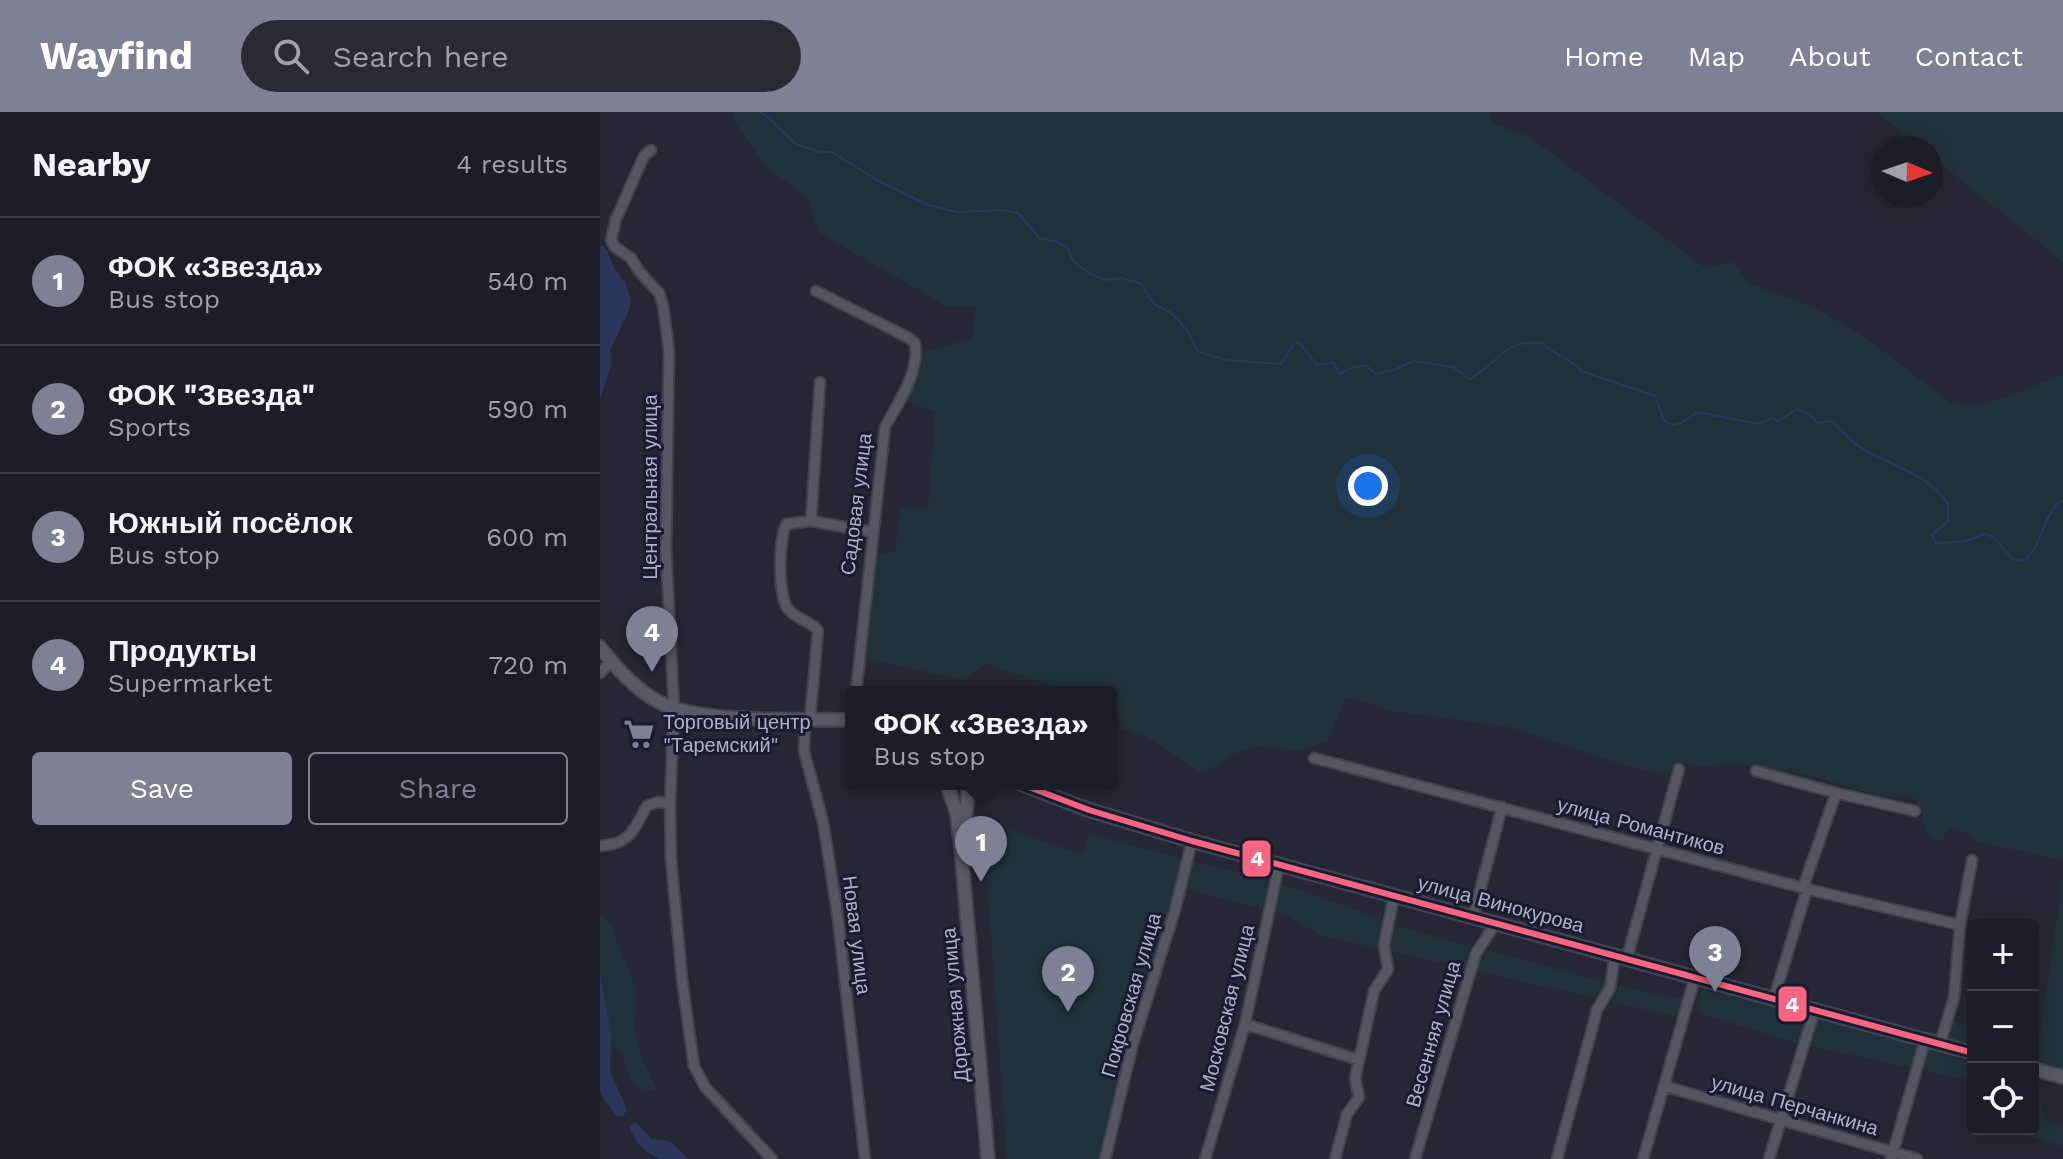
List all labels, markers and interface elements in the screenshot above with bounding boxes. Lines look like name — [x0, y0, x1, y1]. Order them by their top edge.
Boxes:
search box — [241, 20, 801, 92]
text: Wayfind — [40, 34, 193, 78]
icon: search — [269, 34, 313, 78]
text: Search here — [333, 39, 509, 74]
text: Home — [1564, 40, 1644, 73]
text: Map — [1688, 40, 1745, 73]
text: About — [1789, 40, 1871, 73]
text: Contact — [1915, 40, 2023, 73]
north arrow — [1871, 136, 1943, 208]
text: Nearby — [32, 144, 151, 184]
text: 4 results — [456, 149, 568, 179]
text: ФОК «Звезда» — [108, 249, 323, 284]
text: 1 — [52, 266, 64, 296]
text: 540 m — [487, 266, 568, 296]
text: Bus stop — [108, 284, 220, 314]
text: ФОК "Звезда" — [108, 377, 315, 412]
street label: Центральная улица — [638, 393, 662, 580]
text: 2 — [50, 394, 66, 424]
text: 590 m — [487, 394, 568, 424]
text: Sports — [108, 412, 191, 442]
street label: Садовая улица — [835, 431, 877, 576]
your location — [1348, 466, 1388, 506]
text: Южный посёлок — [108, 505, 353, 540]
text: 3 — [50, 522, 66, 552]
text: 600 m — [486, 522, 568, 552]
text: Bus stop — [108, 540, 220, 570]
pin: 4 — [626, 606, 678, 672]
text: Продукты — [108, 633, 257, 668]
text: 4 — [50, 650, 66, 680]
text: 720 m — [488, 650, 568, 680]
text: Supermarket — [108, 668, 272, 698]
popup — [845, 686, 1117, 790]
text: ФОК «Звезда» — [873, 706, 1089, 741]
place label: Торговый центр "Таремский" — [663, 710, 811, 757]
supermarket icon: Торговый центр "Таремский" — [622, 717, 656, 751]
text: Bus stop — [873, 741, 986, 771]
button: Save — [32, 752, 292, 825]
button: Share — [308, 752, 568, 825]
street label: улица Романтиков — [1555, 792, 1727, 860]
pin: 1 — [955, 816, 1007, 882]
line badge: 4 — [1241, 839, 1272, 878]
text: 4 — [1250, 846, 1264, 871]
street label: улица Винокурова — [1415, 870, 1588, 938]
street label: Новая улица — [838, 874, 876, 997]
street label: Покровская улица — [1096, 909, 1166, 1080]
map controls — [1967, 919, 2039, 1135]
button: + — [1967, 919, 2039, 991]
street label: Московская улица — [1195, 921, 1260, 1094]
street label: Дорожная улица — [936, 926, 974, 1083]
pin: 3 — [1689, 926, 1741, 992]
pin: 2 — [1042, 946, 1094, 1012]
street label: Весенняя улица — [1401, 957, 1466, 1110]
line badge: 4 — [1777, 985, 1808, 1023]
button: − — [1967, 991, 2039, 1063]
text: 4 — [1785, 992, 1799, 1017]
button: locate — [1967, 1063, 2039, 1135]
street label: улица Перчанкина — [1709, 1070, 1882, 1141]

